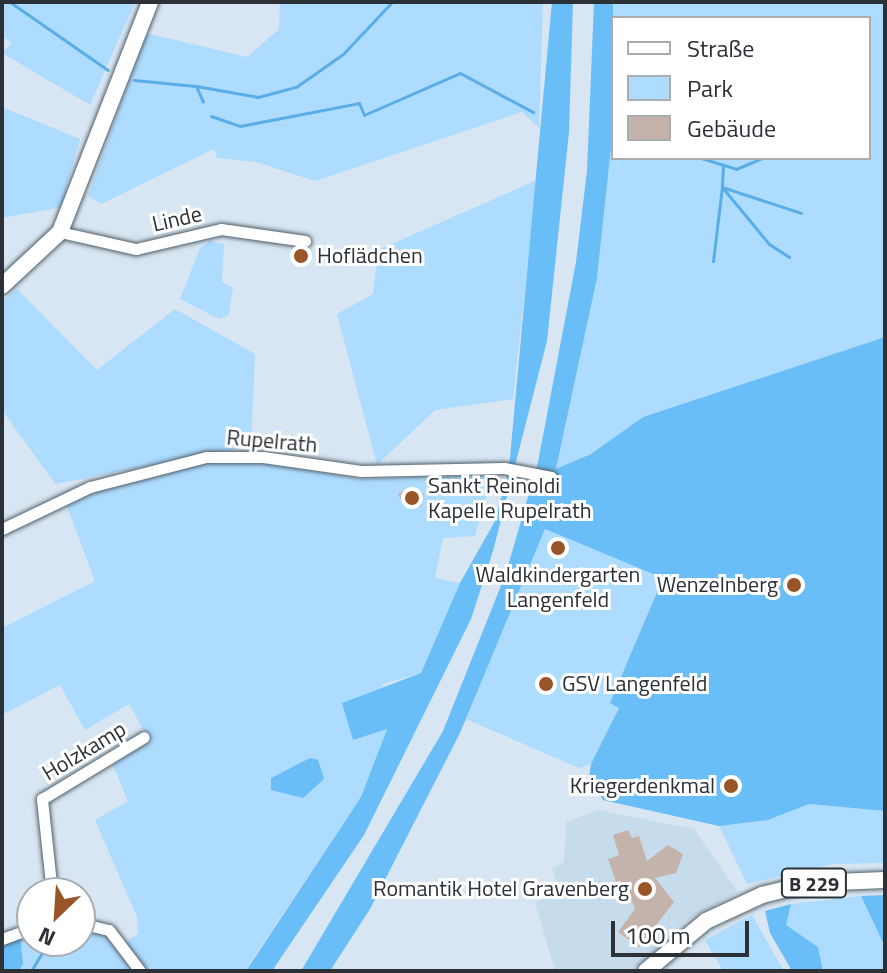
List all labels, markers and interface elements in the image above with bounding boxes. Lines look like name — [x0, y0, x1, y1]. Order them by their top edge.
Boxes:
legend — [611, 16, 871, 160]
text: Straße — [687, 30, 754, 66]
text: Park — [687, 70, 733, 106]
text: Gebäude — [687, 110, 776, 146]
street label: Linde — [150, 201, 204, 237]
place label: Hoflädchen — [317, 243, 423, 269]
marker: Hoflädchen — [292, 247, 310, 265]
street label: Rupelrath — [225, 424, 319, 458]
place label: Sankt Reinoldi Kapelle Rupelrath — [428, 472, 591, 524]
marker: Sankt Reinoldi Kapelle Rupelrath — [403, 489, 421, 507]
marker: Waldkindergarten Langenfeld — [549, 539, 567, 557]
place label: Waldkindergarten Langenfeld — [476, 561, 640, 612]
place label: Wenzelnberg — [657, 572, 778, 598]
marker: Wenzelnberg — [785, 576, 803, 594]
place label: GSV Langenfeld — [562, 671, 707, 697]
marker: GSV Langenfeld — [537, 675, 555, 693]
street label: Holzkamp — [37, 716, 131, 786]
place label: Kriegerdenkmal — [570, 773, 715, 799]
marker: Kriegerdenkmal — [722, 777, 740, 795]
road number: B 229 — [780, 867, 848, 899]
place label: Romantik Hotel Gravenberg — [373, 876, 629, 902]
north arrow — [16, 877, 96, 957]
marker: Romantik Hotel Gravenberg — [636, 880, 654, 898]
scale bar — [615, 905, 753, 955]
text: 100 m — [625, 917, 691, 953]
text: N — [33, 918, 61, 956]

